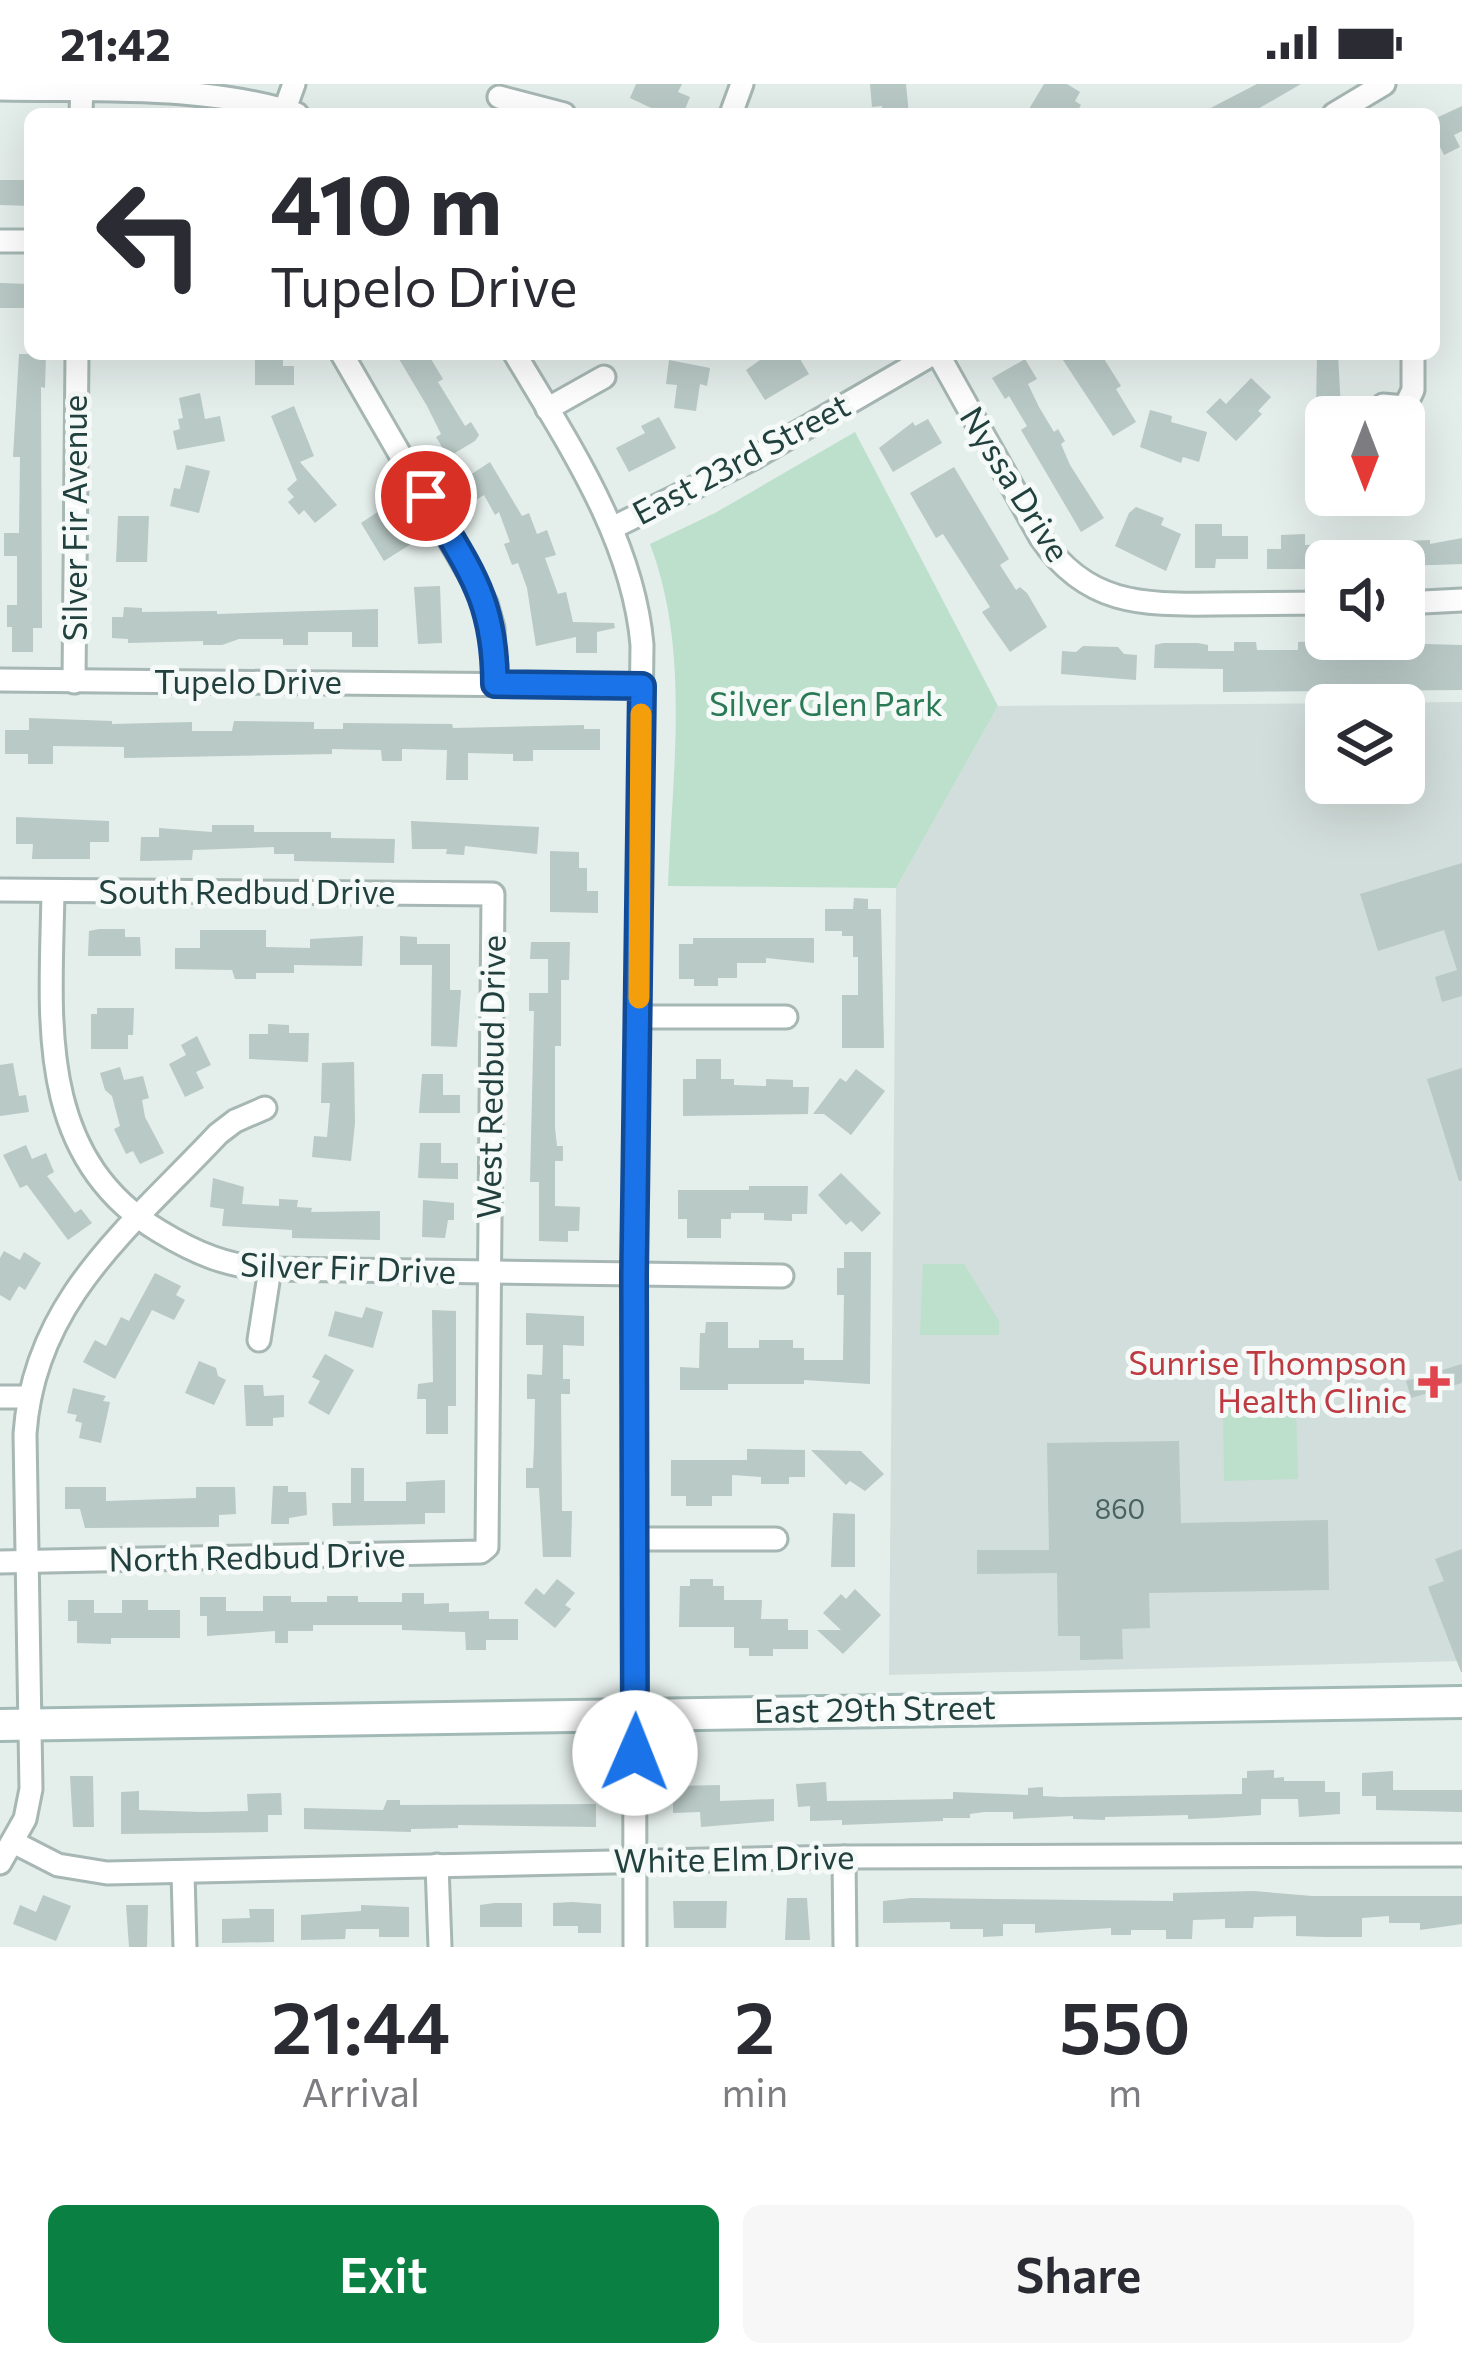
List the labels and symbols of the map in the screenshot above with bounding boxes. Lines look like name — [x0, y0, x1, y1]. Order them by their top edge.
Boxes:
street label: East 23rd Street — [625, 383, 856, 532]
street label: Silver Fir Avenue — [53, 395, 94, 641]
north arrow — [1305, 396, 1425, 516]
street label: Nyssa Drive — [953, 398, 1080, 568]
pin — [375, 445, 477, 547]
street label: Tupelo Drive — [154, 660, 342, 701]
park label: Silver Glen Park — [709, 682, 943, 723]
street label: South Redbud Drive — [99, 870, 395, 911]
street label: West Redbud Drive — [467, 935, 512, 1219]
street label: Silver Fir Drive — [239, 1242, 457, 1291]
place label: Sunrise Thompson Health Clinic — [1128, 1341, 1407, 1420]
marker: Sunrise Thompson Health Clinic — [1418, 1366, 1450, 1398]
house number: 860 — [1095, 1492, 1145, 1525]
street label: North Redbud Drive — [108, 1532, 406, 1579]
street label: East 29th Street — [754, 1685, 996, 1730]
position arrow — [572, 1690, 698, 1816]
street label: White Elm Drive — [613, 1835, 855, 1880]

